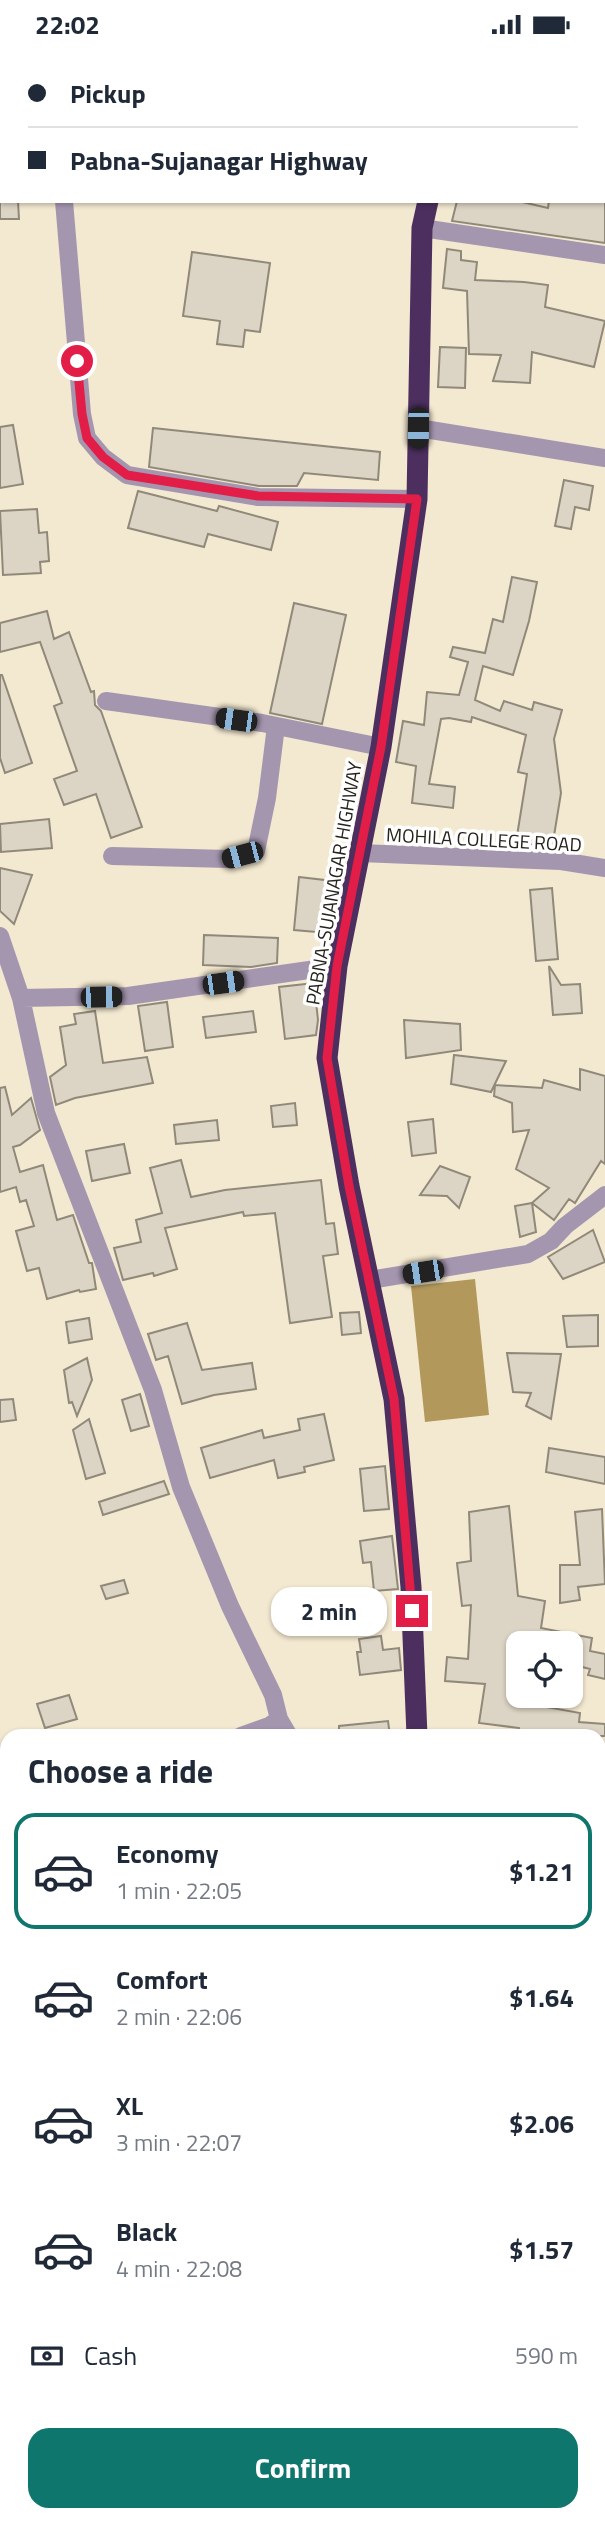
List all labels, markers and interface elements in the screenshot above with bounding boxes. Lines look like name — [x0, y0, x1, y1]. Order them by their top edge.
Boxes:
text: 22:02 — [35, 5, 100, 44]
text: Pickup — [70, 74, 146, 113]
text: Pabna-Sujanagar Highway — [70, 141, 368, 180]
route start — [61, 345, 93, 377]
car — [408, 407, 429, 449]
car — [214, 707, 259, 733]
street label: PABNA-SUJANAGAR HIGHWAY — [297, 758, 369, 1007]
street label: MOHILA COLLEGE ROAD — [385, 819, 583, 859]
car — [219, 839, 266, 871]
car — [201, 970, 246, 996]
car — [80, 986, 123, 1008]
car — [401, 1258, 446, 1286]
callout: 2 min — [272, 1587, 388, 1635]
text: 2 min — [301, 1594, 357, 1629]
route end — [396, 1595, 428, 1627]
map controls — [506, 1631, 583, 1708]
button: locate — [506, 1631, 583, 1708]
text: Choose a ride — [28, 1747, 213, 1795]
text: Economy — [116, 1834, 218, 1873]
icon: car — [32, 1840, 95, 1903]
text: $1.21 — [509, 1852, 574, 1891]
text: 1 min · 22:05 — [116, 1873, 242, 1908]
text: Comfort — [116, 1960, 208, 1999]
icon: car — [32, 1966, 95, 2029]
text: $1.64 — [509, 1978, 574, 2017]
text: 2 min · 22:06 — [116, 1999, 242, 2034]
text: XL — [116, 2086, 143, 2125]
icon: car — [32, 2092, 95, 2155]
text: $2.06 — [509, 2104, 574, 2143]
text: 3 min · 22:07 — [116, 2125, 242, 2160]
text: Black — [116, 2212, 177, 2251]
icon: car — [32, 2218, 95, 2281]
text: $1.57 — [509, 2230, 574, 2269]
text: 4 min · 22:08 — [116, 2251, 242, 2286]
text: Cash — [84, 2336, 137, 2375]
icon: cash — [28, 2337, 66, 2375]
text: 590 m — [515, 2338, 578, 2373]
button: Confirm — [28, 2428, 578, 2508]

